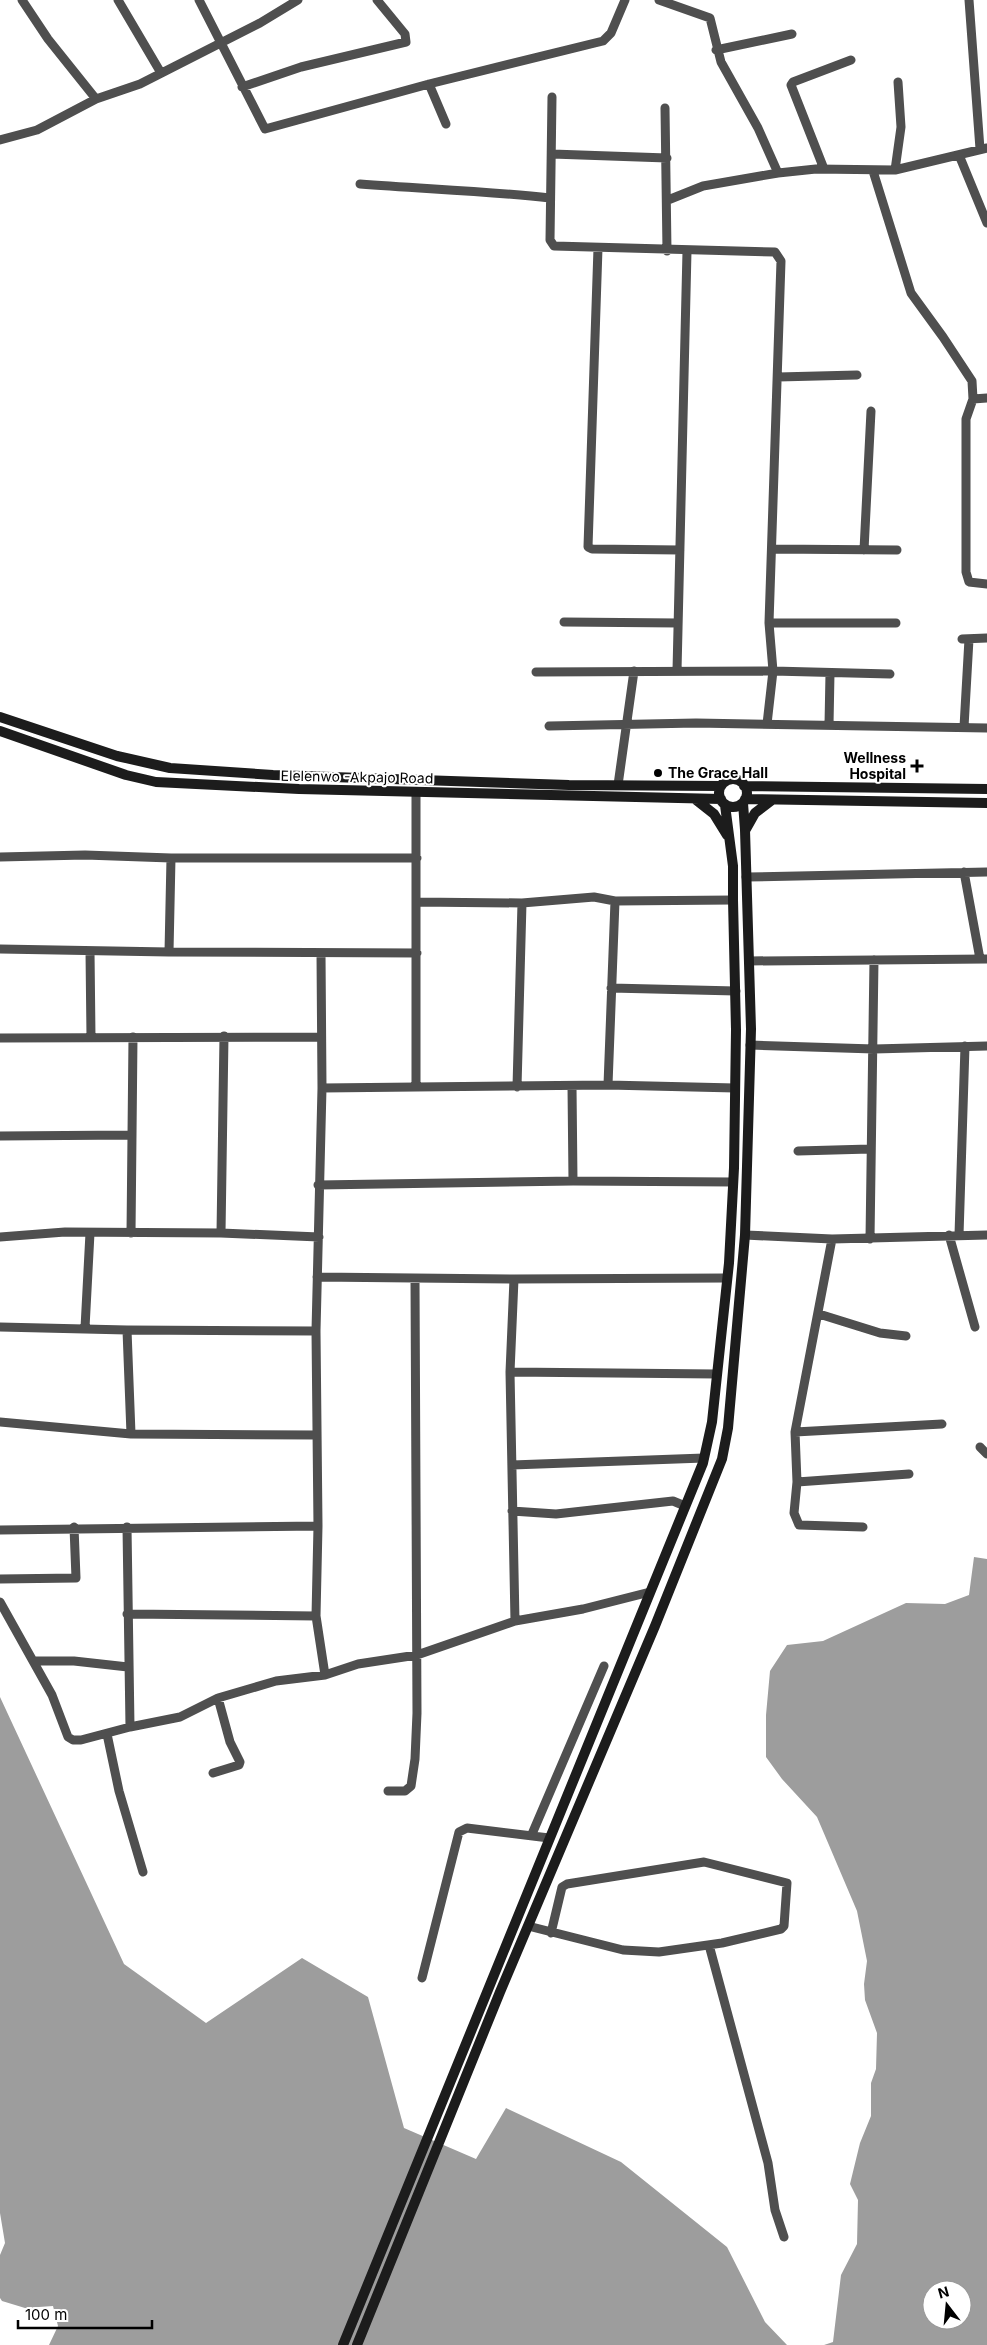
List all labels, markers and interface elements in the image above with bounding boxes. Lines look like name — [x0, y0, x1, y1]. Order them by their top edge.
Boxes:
place label: Wellness Hospital — [844, 749, 906, 782]
marker: Wellness Hospital — [910, 759, 924, 773]
place label: The Grace Hall — [668, 764, 768, 781]
street label: Elelenwo -Akpajo Road — [281, 767, 433, 786]
marker: The Grace Hall — [652, 767, 664, 779]
north arrow — [922, 2280, 972, 2330]
text: N — [936, 2282, 951, 2302]
scale bar — [18, 2298, 151, 2330]
text: 100 m — [25, 2305, 67, 2324]

